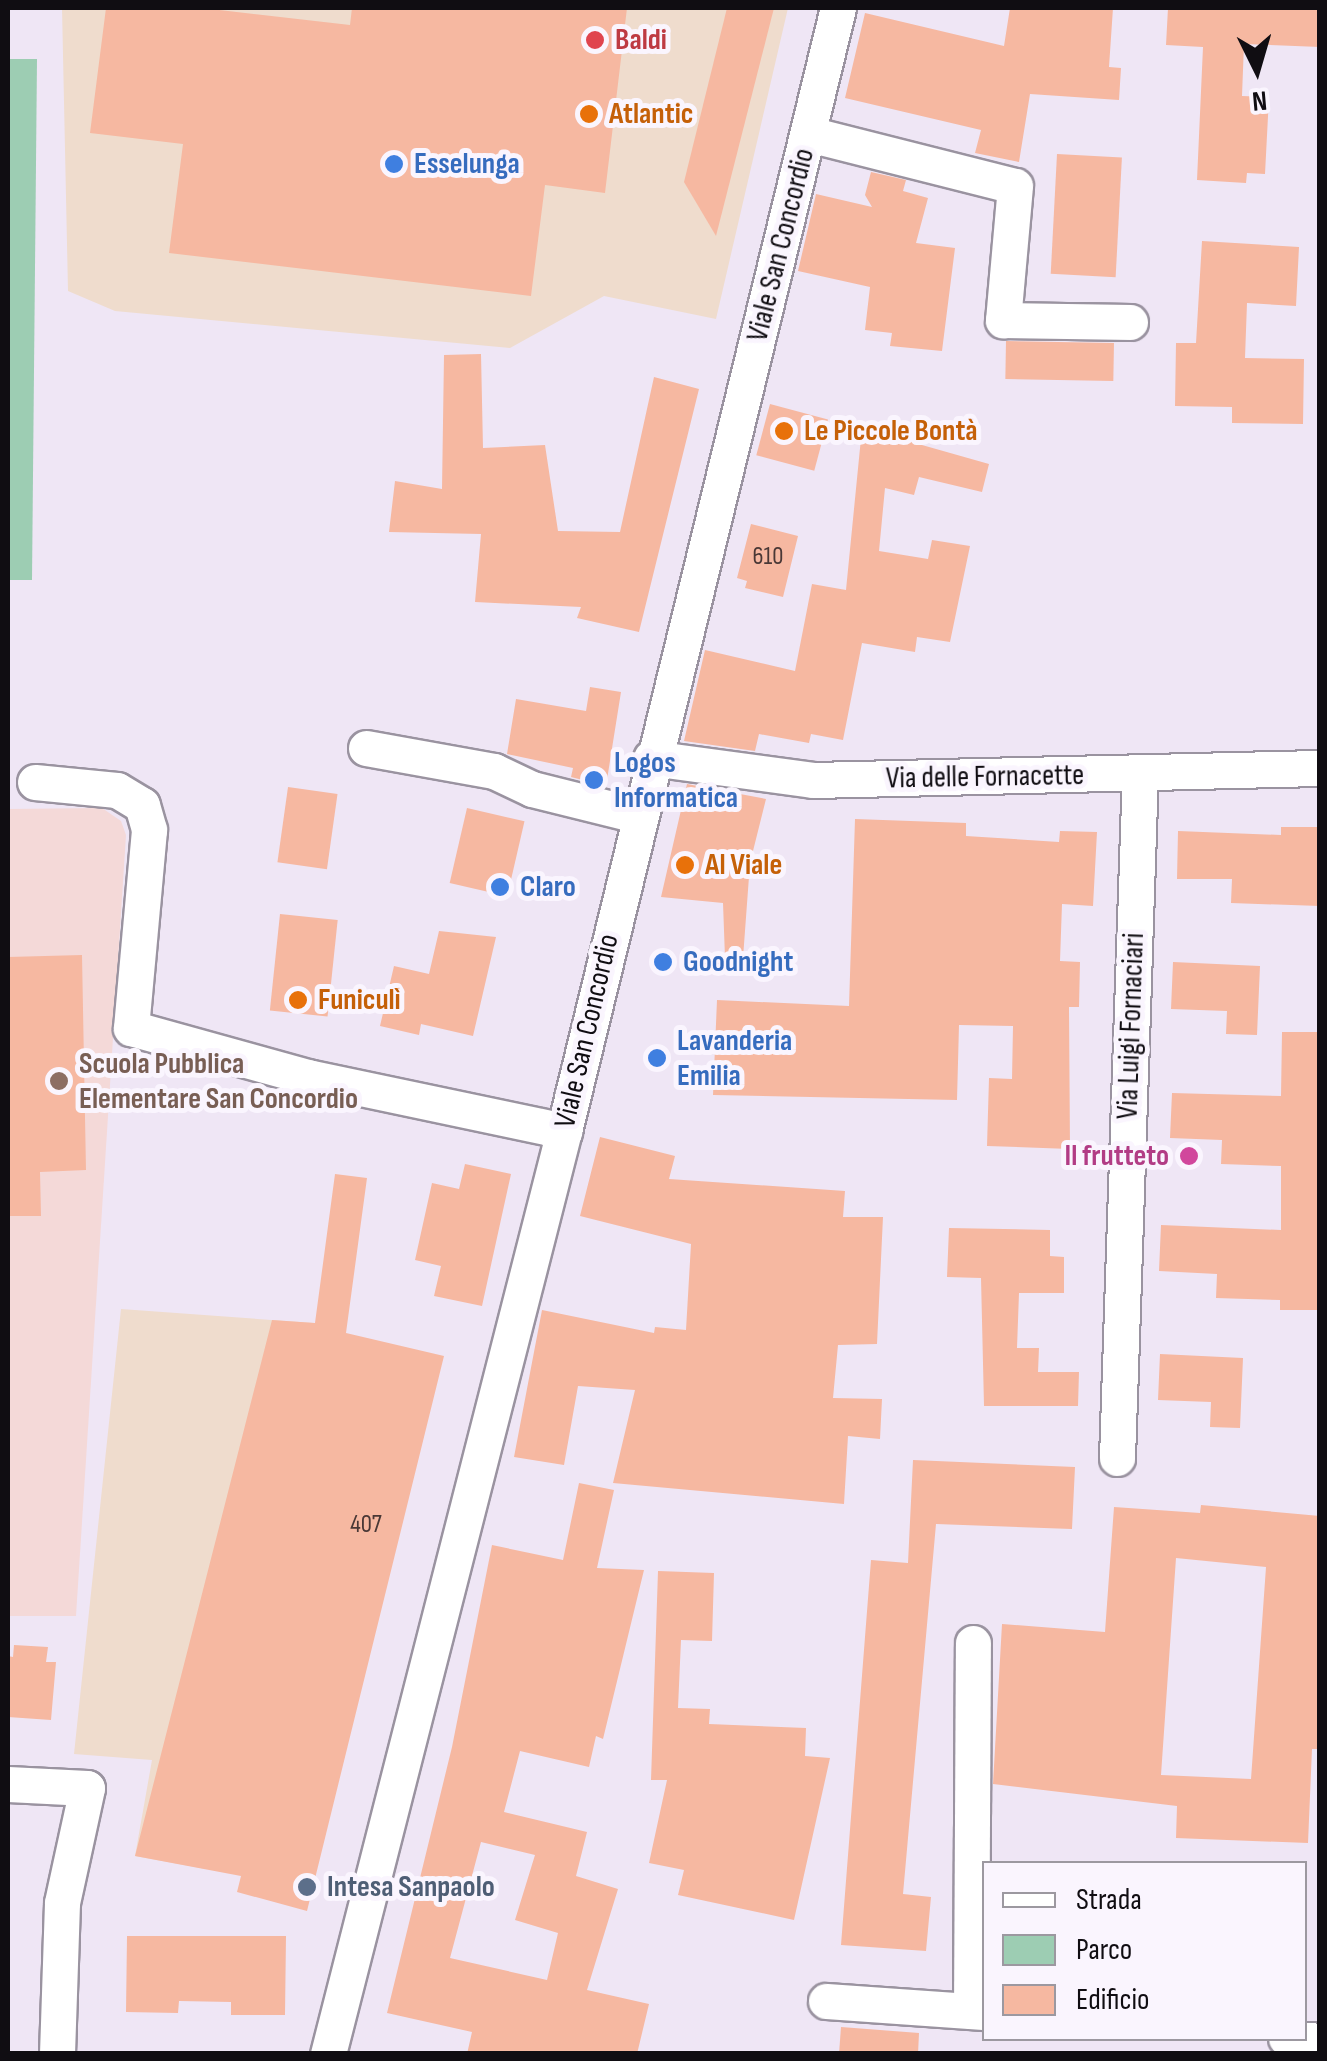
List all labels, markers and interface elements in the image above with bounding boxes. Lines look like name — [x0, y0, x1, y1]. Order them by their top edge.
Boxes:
north arrow — [1207, 20, 1307, 120]
place label: Baldi — [615, 22, 667, 58]
marker: Baldi — [584, 29, 606, 51]
text: N — [1251, 83, 1269, 117]
place label: Atlantic — [609, 96, 693, 132]
marker: Atlantic — [578, 103, 600, 125]
street label: Viale San Concordio — [740, 145, 822, 345]
place label: Esselunga — [414, 146, 520, 182]
marker: Esselunga — [383, 153, 405, 175]
place label: Le Piccole Bontà — [804, 413, 978, 449]
marker: Le Piccole Bontà — [773, 420, 795, 442]
house number: 610 — [753, 542, 783, 572]
place label: Logos Informatica — [614, 745, 738, 816]
street label: Via delle Fornacette — [886, 757, 1084, 797]
marker: Logos Informatica — [583, 769, 605, 791]
place label: Al Viale — [705, 847, 782, 883]
marker: Al Viale — [674, 854, 696, 876]
place label: Claro — [520, 869, 576, 905]
marker: Claro — [489, 876, 511, 898]
street label: Viale San Concordio — [547, 931, 627, 1131]
street label: Via Luigi Fornaciari — [1110, 932, 1152, 1120]
place label: Goodnight — [683, 944, 793, 980]
marker: Goodnight — [652, 951, 674, 973]
place label: Funiculì — [318, 982, 401, 1018]
marker: Funiculì — [287, 989, 309, 1011]
place label: Lavanderia Emilia — [677, 1023, 792, 1094]
place label: Scuola Pubblica Elementare San Concordio — [79, 1046, 358, 1116]
marker: Lavanderia Emilia — [646, 1047, 668, 1069]
marker: Scuola Pubblica Elementare San Concordio — [48, 1070, 70, 1092]
place label: Il frutteto — [1065, 1138, 1169, 1174]
marker: Il frutteto — [1178, 1145, 1200, 1167]
house number: 407 — [350, 1510, 382, 1540]
legend — [982, 1861, 1307, 2041]
place label: Intesa Sanpaolo — [327, 1869, 495, 1905]
marker: Intesa Sanpaolo — [296, 1876, 318, 1898]
text: Strada — [1076, 1882, 1142, 1918]
text: Parco — [1076, 1932, 1132, 1968]
text: Edificio — [1076, 1982, 1149, 2018]

